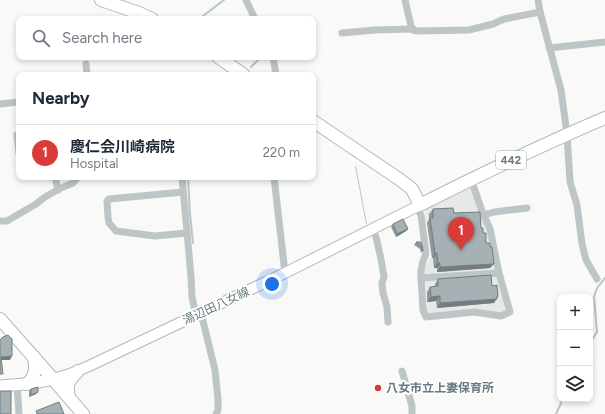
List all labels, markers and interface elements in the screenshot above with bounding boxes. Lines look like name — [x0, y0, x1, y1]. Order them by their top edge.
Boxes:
search box — [16, 16, 316, 60]
icon: search — [30, 27, 52, 49]
text: Search here — [62, 29, 142, 47]
text: Nearby — [32, 88, 90, 108]
text: 慶仁会川崎病院 — [70, 138, 175, 156]
text: 1 — [42, 145, 48, 160]
text: 220 m — [263, 145, 300, 160]
road number: 442 — [496, 151, 526, 169]
text: Hospital — [70, 156, 118, 171]
pin: 1 — [448, 217, 474, 250]
your location — [262, 274, 282, 294]
street label: 湯辺田八女線 — [180, 284, 252, 328]
map controls — [557, 294, 593, 402]
button: + — [557, 294, 593, 330]
button: − — [557, 330, 593, 366]
button: layers — [557, 366, 593, 402]
place label: 八女市立上妻保育所 — [386, 381, 494, 395]
marker: 八女市立上妻保育所 — [373, 383, 383, 393]

